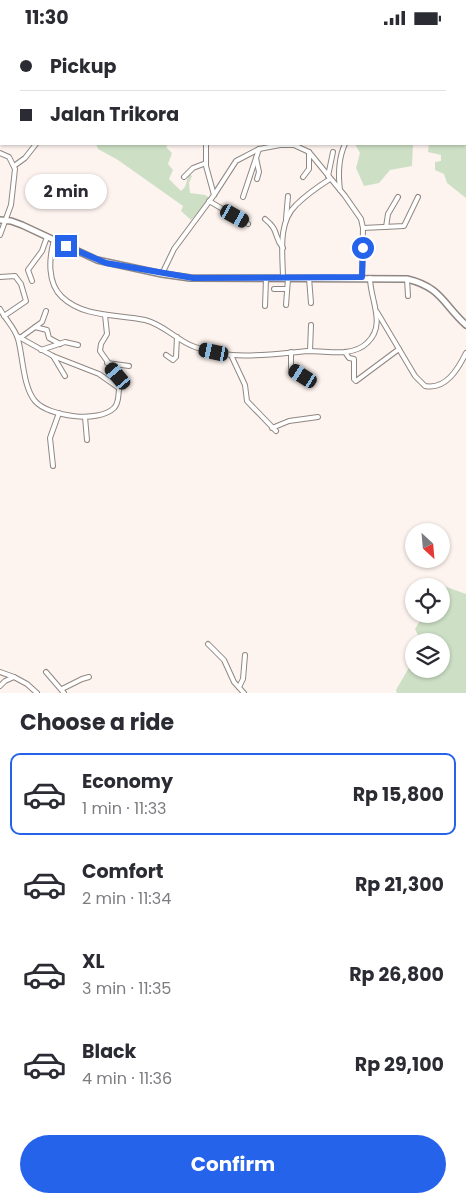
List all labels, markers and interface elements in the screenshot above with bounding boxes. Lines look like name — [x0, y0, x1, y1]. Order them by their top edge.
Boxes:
text: 11:30 — [25, 4, 69, 31]
text: Pickup — [50, 53, 116, 80]
text: Jalan Trikora — [50, 101, 179, 128]
callout: 2 min — [25, 173, 107, 209]
text: 2 min — [44, 180, 88, 203]
car — [218, 202, 251, 230]
route end — [55, 235, 77, 257]
route start — [352, 237, 374, 259]
car — [197, 342, 230, 362]
car — [102, 360, 133, 392]
car — [286, 362, 319, 390]
north arrow — [405, 523, 450, 567]
map controls — [405, 523, 450, 678]
button: locate — [405, 578, 450, 623]
button: layers — [405, 633, 450, 678]
text: Choose a ride — [20, 707, 174, 738]
text: Economy — [82, 768, 173, 795]
icon: car — [22, 772, 67, 817]
text: Rp 15,800 — [353, 781, 444, 808]
text: 1 min · 11:33 — [82, 797, 166, 820]
text: Comfort — [82, 858, 164, 885]
icon: car — [22, 862, 67, 907]
text: Rp 21,300 — [355, 871, 444, 898]
text: 2 min · 11:34 — [82, 887, 171, 910]
text: XL — [82, 948, 105, 975]
icon: car — [22, 952, 67, 997]
text: Rp 26,800 — [349, 961, 444, 988]
text: 3 min · 11:35 — [82, 977, 171, 1000]
text: Black — [82, 1038, 136, 1065]
icon: car — [22, 1042, 67, 1087]
text: Rp 29,100 — [355, 1051, 444, 1078]
text: 4 min · 11:36 — [82, 1067, 172, 1090]
button: Confirm — [20, 1135, 446, 1193]

